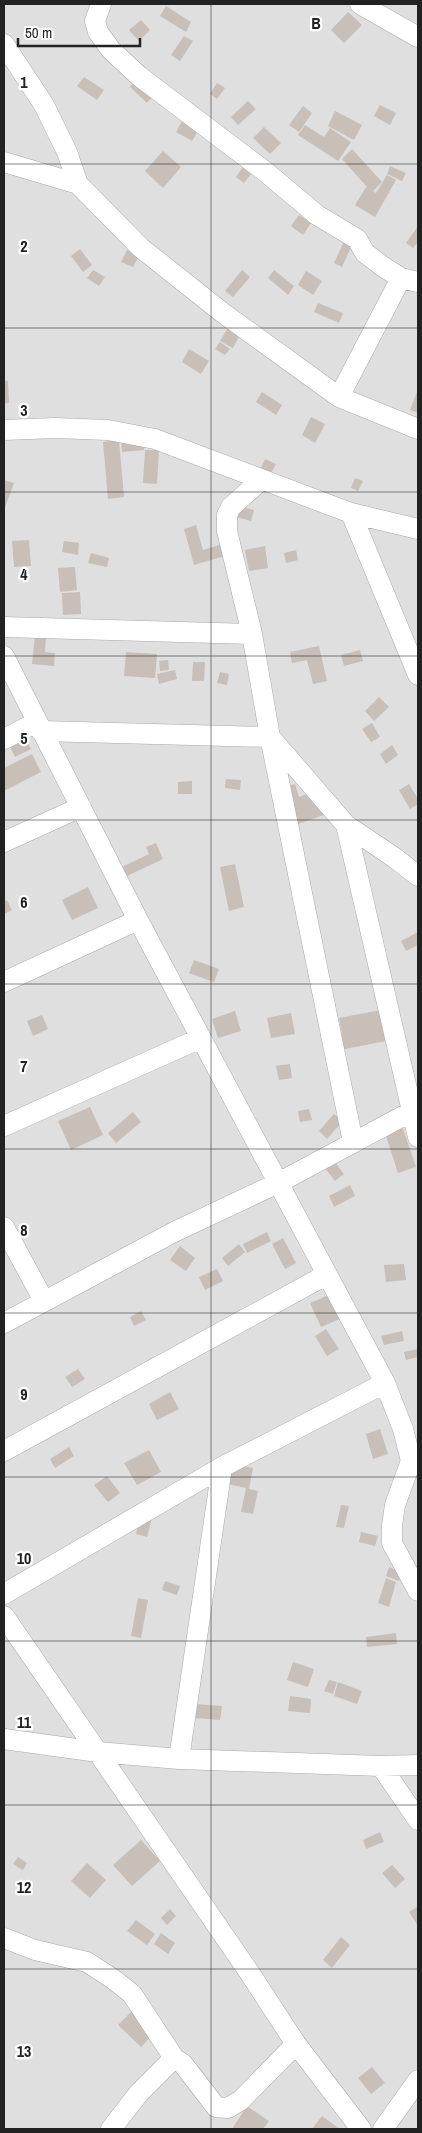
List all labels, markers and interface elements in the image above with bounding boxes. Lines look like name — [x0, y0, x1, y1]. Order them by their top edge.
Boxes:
text: B — [311, 12, 321, 34]
scale bar — [18, 15, 140, 47]
text: 50 m — [25, 22, 52, 43]
text: 1 — [20, 71, 28, 93]
text: 2 — [20, 235, 28, 257]
text: 3 — [20, 399, 28, 421]
text: 4 — [20, 563, 28, 585]
text: 5 — [20, 727, 28, 749]
text: 6 — [20, 891, 28, 913]
text: 7 — [20, 1055, 28, 1077]
text: 8 — [20, 1219, 28, 1241]
text: 9 — [20, 1383, 28, 1405]
text: 10 — [17, 1547, 31, 1569]
text: 11 — [17, 1711, 32, 1733]
text: 12 — [17, 1876, 31, 1898]
text: 13 — [17, 2040, 31, 2062]

